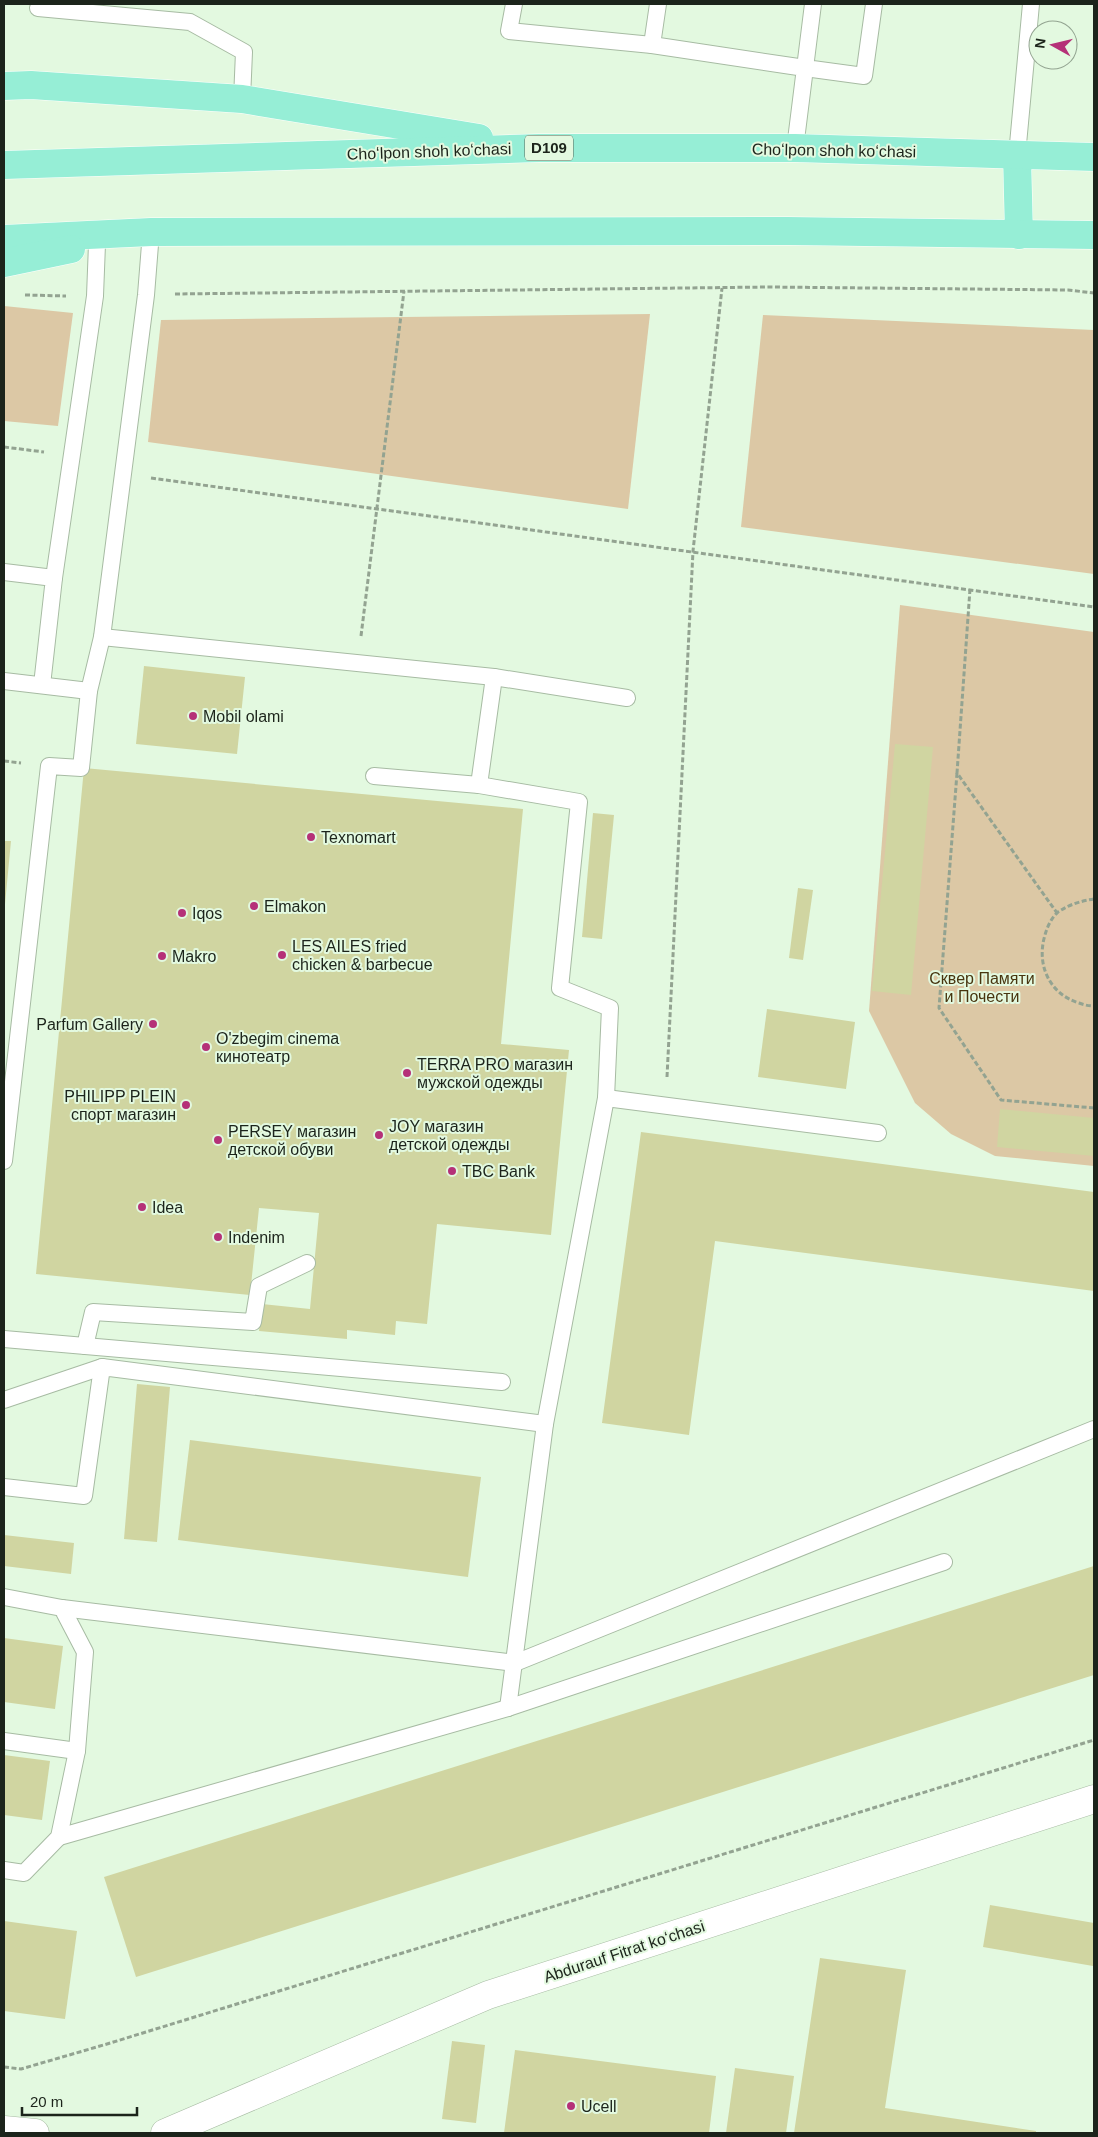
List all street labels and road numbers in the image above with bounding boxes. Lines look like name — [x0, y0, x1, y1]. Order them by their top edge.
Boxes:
road number: D109 — [525, 136, 573, 160]
street label: Choʻlpon shoh koʻchasi — [346, 140, 512, 163]
street label: Choʻlpon shoh koʻchasi — [752, 141, 916, 160]
street label: Abdurauf Fitrat koʻchasi — [542, 1917, 707, 1986]

